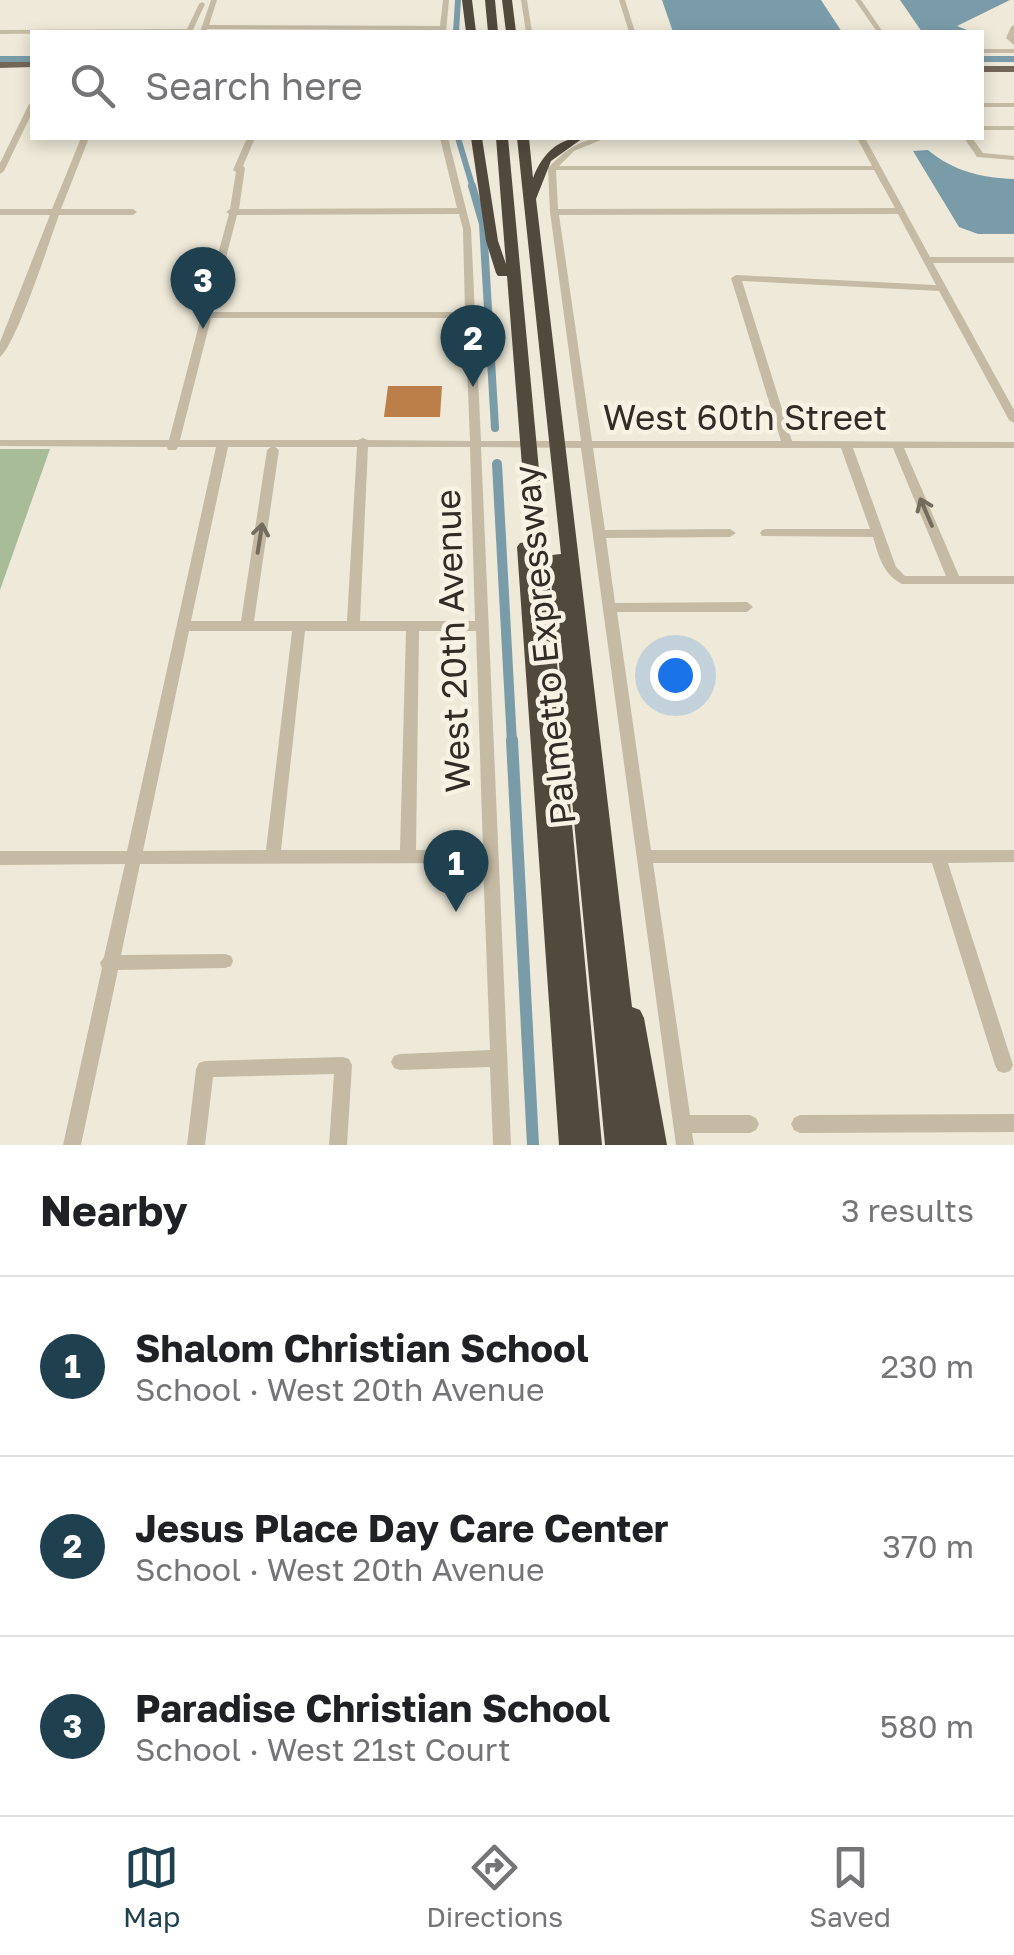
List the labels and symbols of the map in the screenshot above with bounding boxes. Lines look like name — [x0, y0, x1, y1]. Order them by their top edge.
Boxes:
pin: 3 — [170, 246, 236, 329]
pin: 2 — [440, 304, 506, 387]
street label: West 60th Street — [603, 396, 887, 438]
street label: Palmetto Expressway — [504, 463, 584, 827]
street label: West 20th Avenue — [426, 489, 478, 793]
one-way arrow — [915, 497, 933, 528]
one-way arrow — [252, 522, 270, 555]
your location — [650, 650, 701, 701]
pin: 1 — [424, 830, 488, 912]

